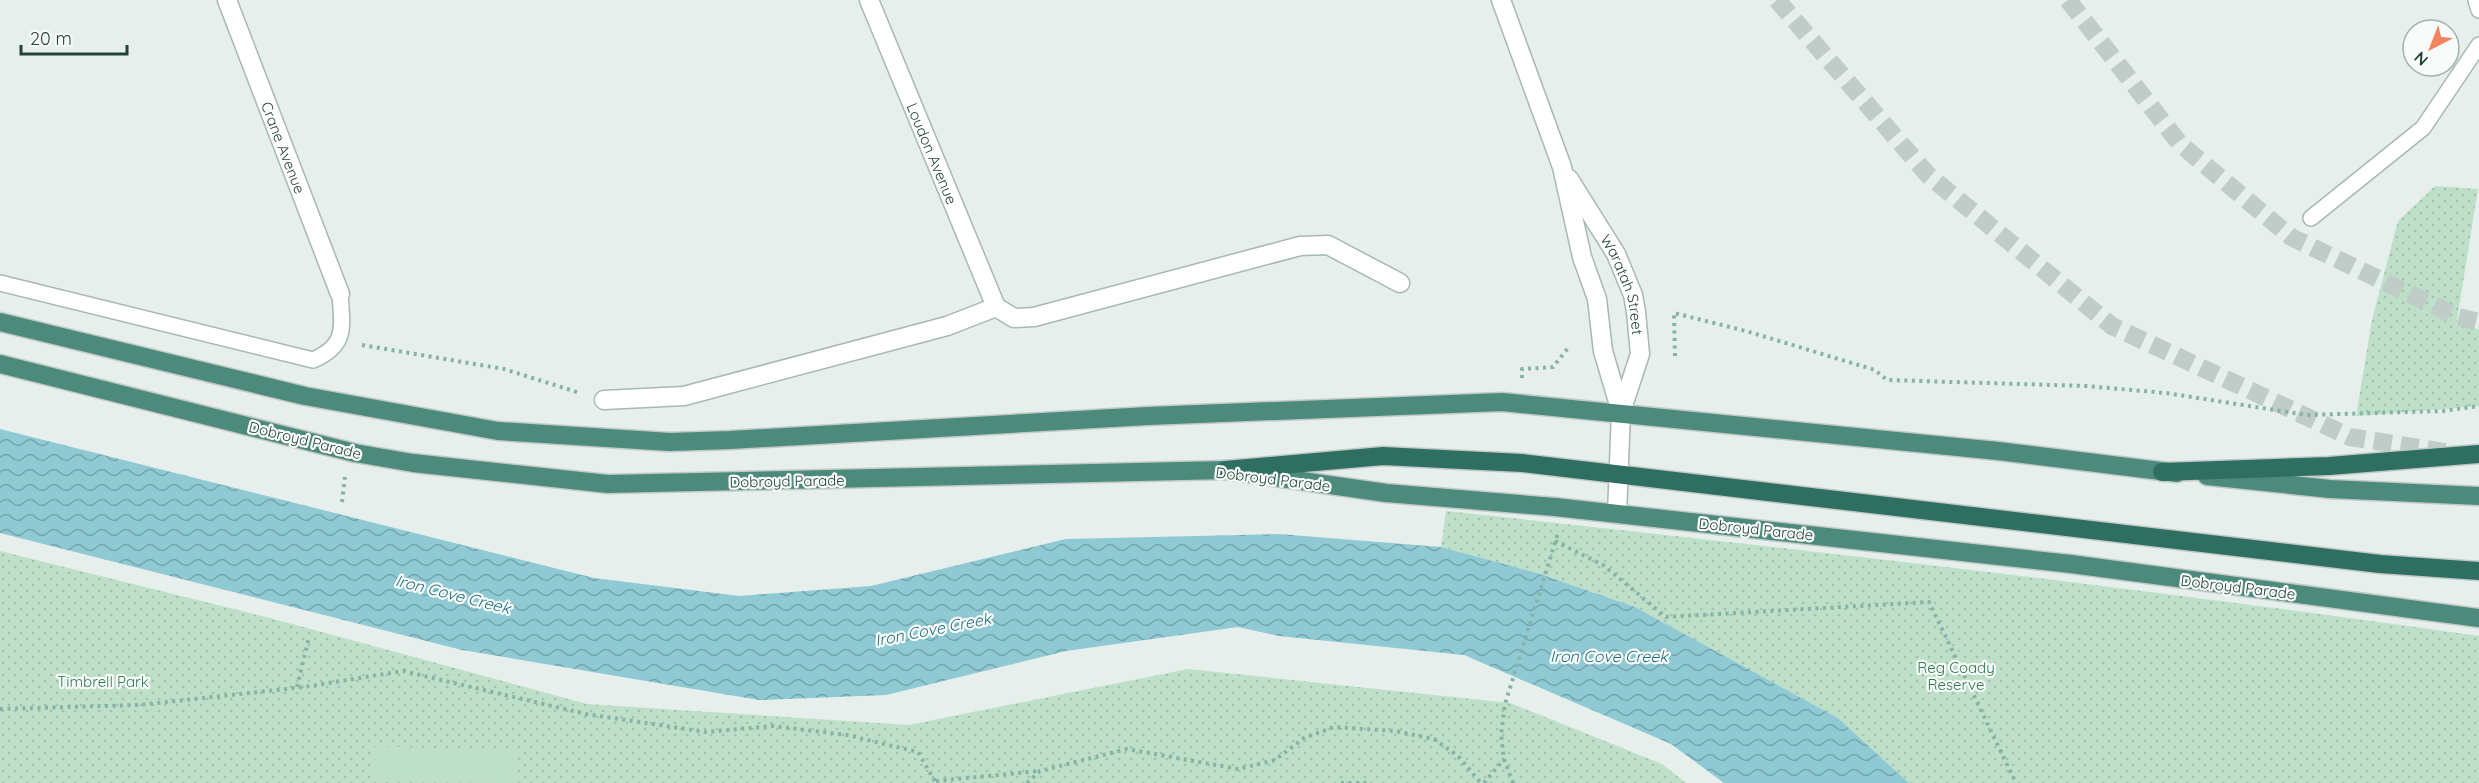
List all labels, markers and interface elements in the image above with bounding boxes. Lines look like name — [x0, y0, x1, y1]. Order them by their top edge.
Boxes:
scale bar — [21, 18, 128, 56]
north arrow — [2401, 18, 2461, 78]
text: 20 m — [30, 27, 72, 50]
text: N — [2410, 48, 2432, 71]
street label: Crane Avenue — [257, 99, 310, 196]
street label: Loudon Avenue — [903, 100, 962, 207]
street label: Waratah Street — [1597, 231, 1648, 336]
street label: Dobroyd Parade — [247, 417, 363, 463]
street label: Dobroyd Parade — [1215, 463, 1331, 495]
street label: Dobroyd Parade — [729, 470, 845, 492]
street label: Dobroyd Parade — [1698, 514, 1814, 544]
water label: Iron Cove Creek — [393, 570, 514, 618]
street label: Dobroyd Parade — [2180, 571, 2296, 603]
water label: Iron Cove Creek — [873, 608, 994, 650]
water label: Iron Cove Creek — [1550, 646, 1669, 666]
park label: Reg Coady Reserve — [1917, 658, 1995, 694]
park label: Timbrell Park — [57, 672, 149, 691]

